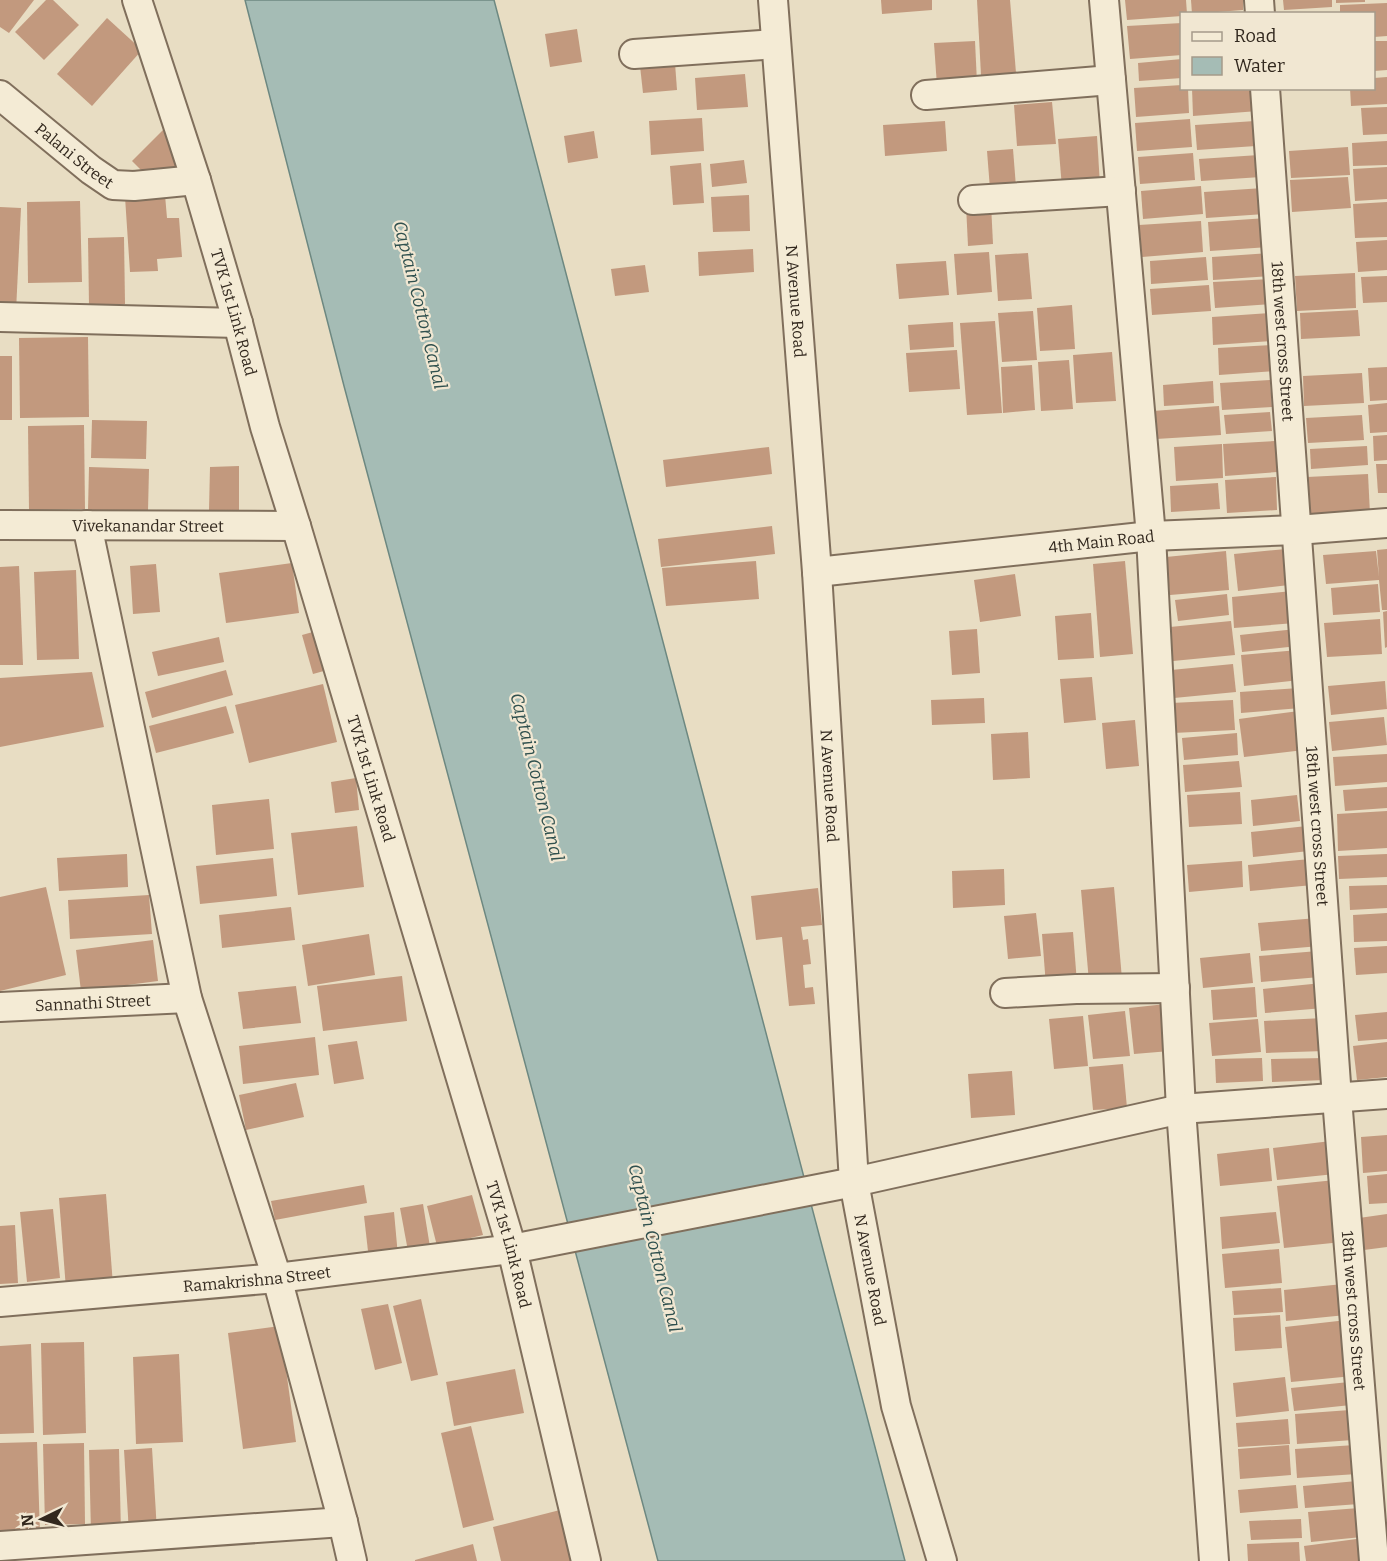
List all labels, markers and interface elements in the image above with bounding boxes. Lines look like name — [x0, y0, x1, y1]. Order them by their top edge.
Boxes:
legend — [1180, 12, 1375, 90]
text: Road — [1234, 25, 1277, 47]
text: Water — [1234, 55, 1285, 77]
street label: Palani Street — [31, 119, 117, 193]
water label: Captain Cotton Canal — [388, 219, 452, 391]
street label: N Avenue Road — [782, 244, 810, 359]
street label: TVK 1st Link Road — [207, 247, 260, 378]
street label: 18th west cross Street — [1267, 261, 1298, 422]
street label: Vivekanandar Street — [72, 516, 224, 536]
street label: 4th Main Road — [1047, 527, 1156, 557]
water label: Captain Cotton Canal — [505, 691, 569, 863]
street label: TVK 1st Link Road — [343, 713, 399, 844]
street label: N Avenue Road — [817, 729, 842, 843]
street label: 18th west cross Street — [1302, 746, 1332, 907]
street label: Sannathi Street — [35, 991, 151, 1015]
water label: Captain Cotton Canal — [623, 1162, 687, 1334]
street label: TVK 1st Link Road — [482, 1179, 535, 1310]
street label: N Avenue Road — [850, 1212, 890, 1328]
street label: 18th west cross Street — [1338, 1230, 1369, 1392]
street label: Ramakrishna Street — [182, 1262, 332, 1296]
north arrow — [12, 1489, 72, 1549]
text: N — [18, 1513, 38, 1527]

